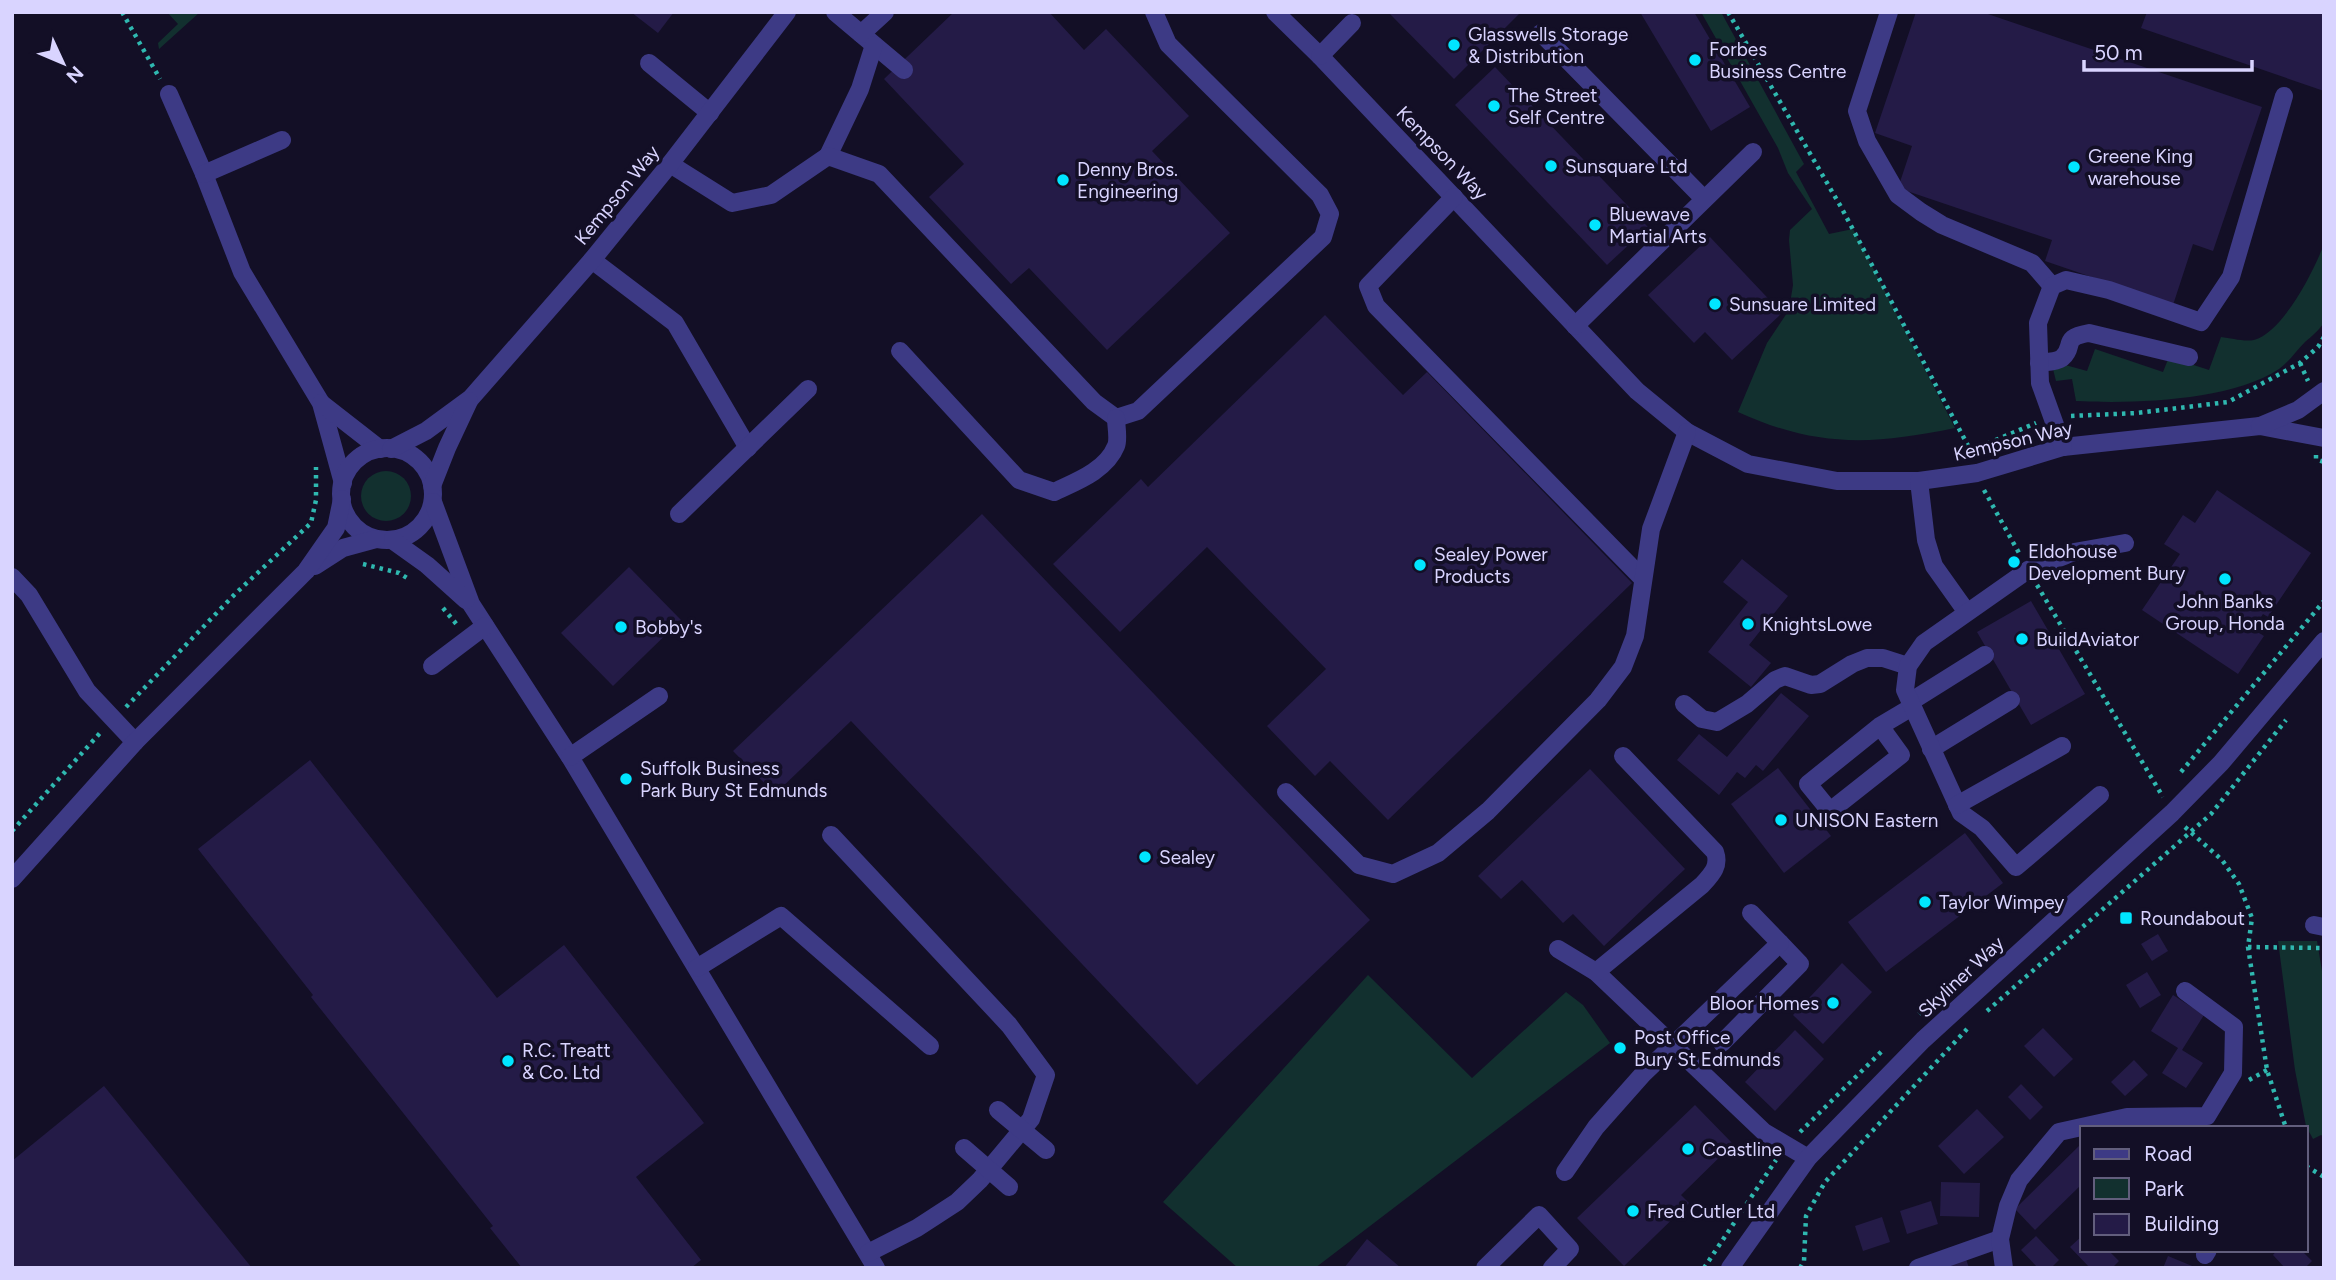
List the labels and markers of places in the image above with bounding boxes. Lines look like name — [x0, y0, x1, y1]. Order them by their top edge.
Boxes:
place label: Glasswells Storage & Distribution — [1468, 23, 1628, 68]
marker: Glasswells Storage & Distribution — [1446, 37, 1462, 53]
place label: Forbes Business Centre — [1709, 38, 1847, 83]
marker: Forbes Business Centre — [1687, 52, 1703, 68]
place label: The Street Self Centre — [1508, 84, 1605, 129]
marker: The Street Self Centre — [1486, 98, 1502, 114]
place label: Greene King warehouse — [2088, 145, 2193, 190]
place label: Sunsquare Ltd — [1565, 155, 1688, 178]
place label: Denny Bros. Engineering — [1077, 158, 1178, 203]
marker: Sunsquare Ltd — [1543, 158, 1559, 174]
marker: Greene King warehouse — [2066, 159, 2082, 175]
marker: Denny Bros. Engineering — [1055, 172, 1071, 188]
place label: Bluewave Martial Arts — [1609, 203, 1707, 248]
marker: Bluewave Martial Arts — [1587, 217, 1603, 233]
place label: Sunsuare Limited — [1729, 293, 1876, 316]
marker: Sunsuare Limited — [1707, 296, 1723, 312]
place label: Eldohouse Development Bury — [2028, 540, 2185, 585]
place label: Sealey Power Products — [1434, 543, 1548, 588]
marker: Eldohouse Development Bury — [2006, 554, 2022, 570]
marker: Sealey Power Products — [1412, 557, 1428, 573]
marker: John Banks Group, Honda — [2217, 571, 2233, 587]
place label: John Banks Group, Honda — [2165, 590, 2285, 635]
place label: KnightsLowe — [1762, 613, 1872, 636]
place label: Bobby's — [635, 616, 702, 639]
marker: KnightsLowe — [1740, 616, 1756, 632]
marker: Bobby's — [613, 619, 629, 635]
place label: BuildAviator — [2036, 628, 2140, 651]
marker: BuildAviator — [2014, 631, 2030, 647]
place label: Suffolk Business Park Bury St Edmunds — [640, 757, 828, 802]
marker: Suffolk Business Park Bury St Edmunds — [618, 771, 634, 787]
place label: UNISON Eastern — [1795, 809, 1938, 832]
marker: UNISON Eastern — [1773, 812, 1789, 828]
place label: Sealey — [1159, 846, 1215, 869]
marker: Sealey — [1137, 849, 1153, 865]
place label: Taylor Wimpey — [1939, 891, 2064, 914]
marker: Taylor Wimpey — [1917, 894, 1933, 910]
place label: Roundabout — [2140, 907, 2245, 930]
marker: Roundabout — [2118, 910, 2134, 926]
place label: Bloor Homes — [1709, 992, 1819, 1015]
marker: Bloor Homes — [1825, 995, 1841, 1011]
place label: Post Office Bury St Edmunds — [1634, 1026, 1781, 1071]
place label: R.C. Treatt & Co. Ltd — [522, 1039, 611, 1084]
marker: Post Office Bury St Edmunds — [1612, 1040, 1628, 1056]
marker: R.C. Treatt & Co. Ltd — [500, 1053, 516, 1069]
place label: Coastline — [1702, 1138, 1782, 1161]
marker: Coastline — [1680, 1141, 1696, 1157]
place label: Fred Cutler Ltd — [1647, 1200, 1775, 1223]
marker: Fred Cutler Ltd — [1625, 1203, 1641, 1219]

